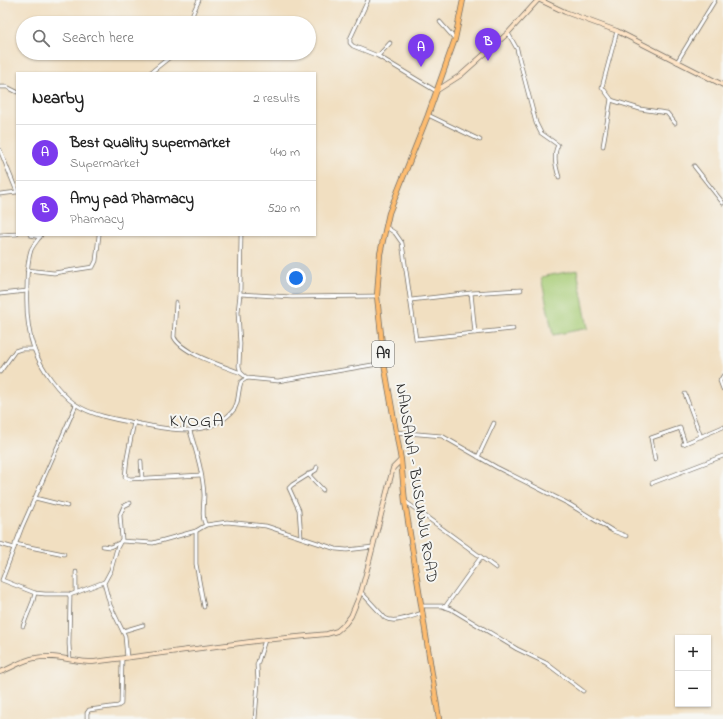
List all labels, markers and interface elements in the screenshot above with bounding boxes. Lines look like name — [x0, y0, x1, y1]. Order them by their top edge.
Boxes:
search box — [16, 16, 316, 60]
icon: search — [30, 27, 52, 49]
text: Search here — [62, 27, 134, 49]
pin: B — [475, 28, 501, 61]
pin: A — [408, 34, 434, 67]
text: Nearby — [32, 86, 84, 111]
text: 2 results — [253, 89, 300, 108]
text: Best Quality supermarket — [70, 132, 230, 154]
text: A — [41, 143, 49, 162]
text: 440 m — [270, 143, 300, 162]
text: Supermarket — [70, 154, 140, 173]
text: Amy pad Pharmacy — [70, 188, 194, 210]
text: B — [41, 199, 49, 218]
text: 520 m — [267, 199, 300, 218]
text: Pharmacy — [70, 210, 124, 229]
your location — [286, 268, 306, 288]
road number: A9 — [372, 341, 394, 367]
street label: NANSANA - BUSUNJU ROAD — [388, 382, 444, 584]
district label: KYOGA — [170, 409, 224, 435]
map controls — [675, 635, 711, 707]
button: + — [675, 635, 711, 671]
button: − — [675, 671, 711, 707]

